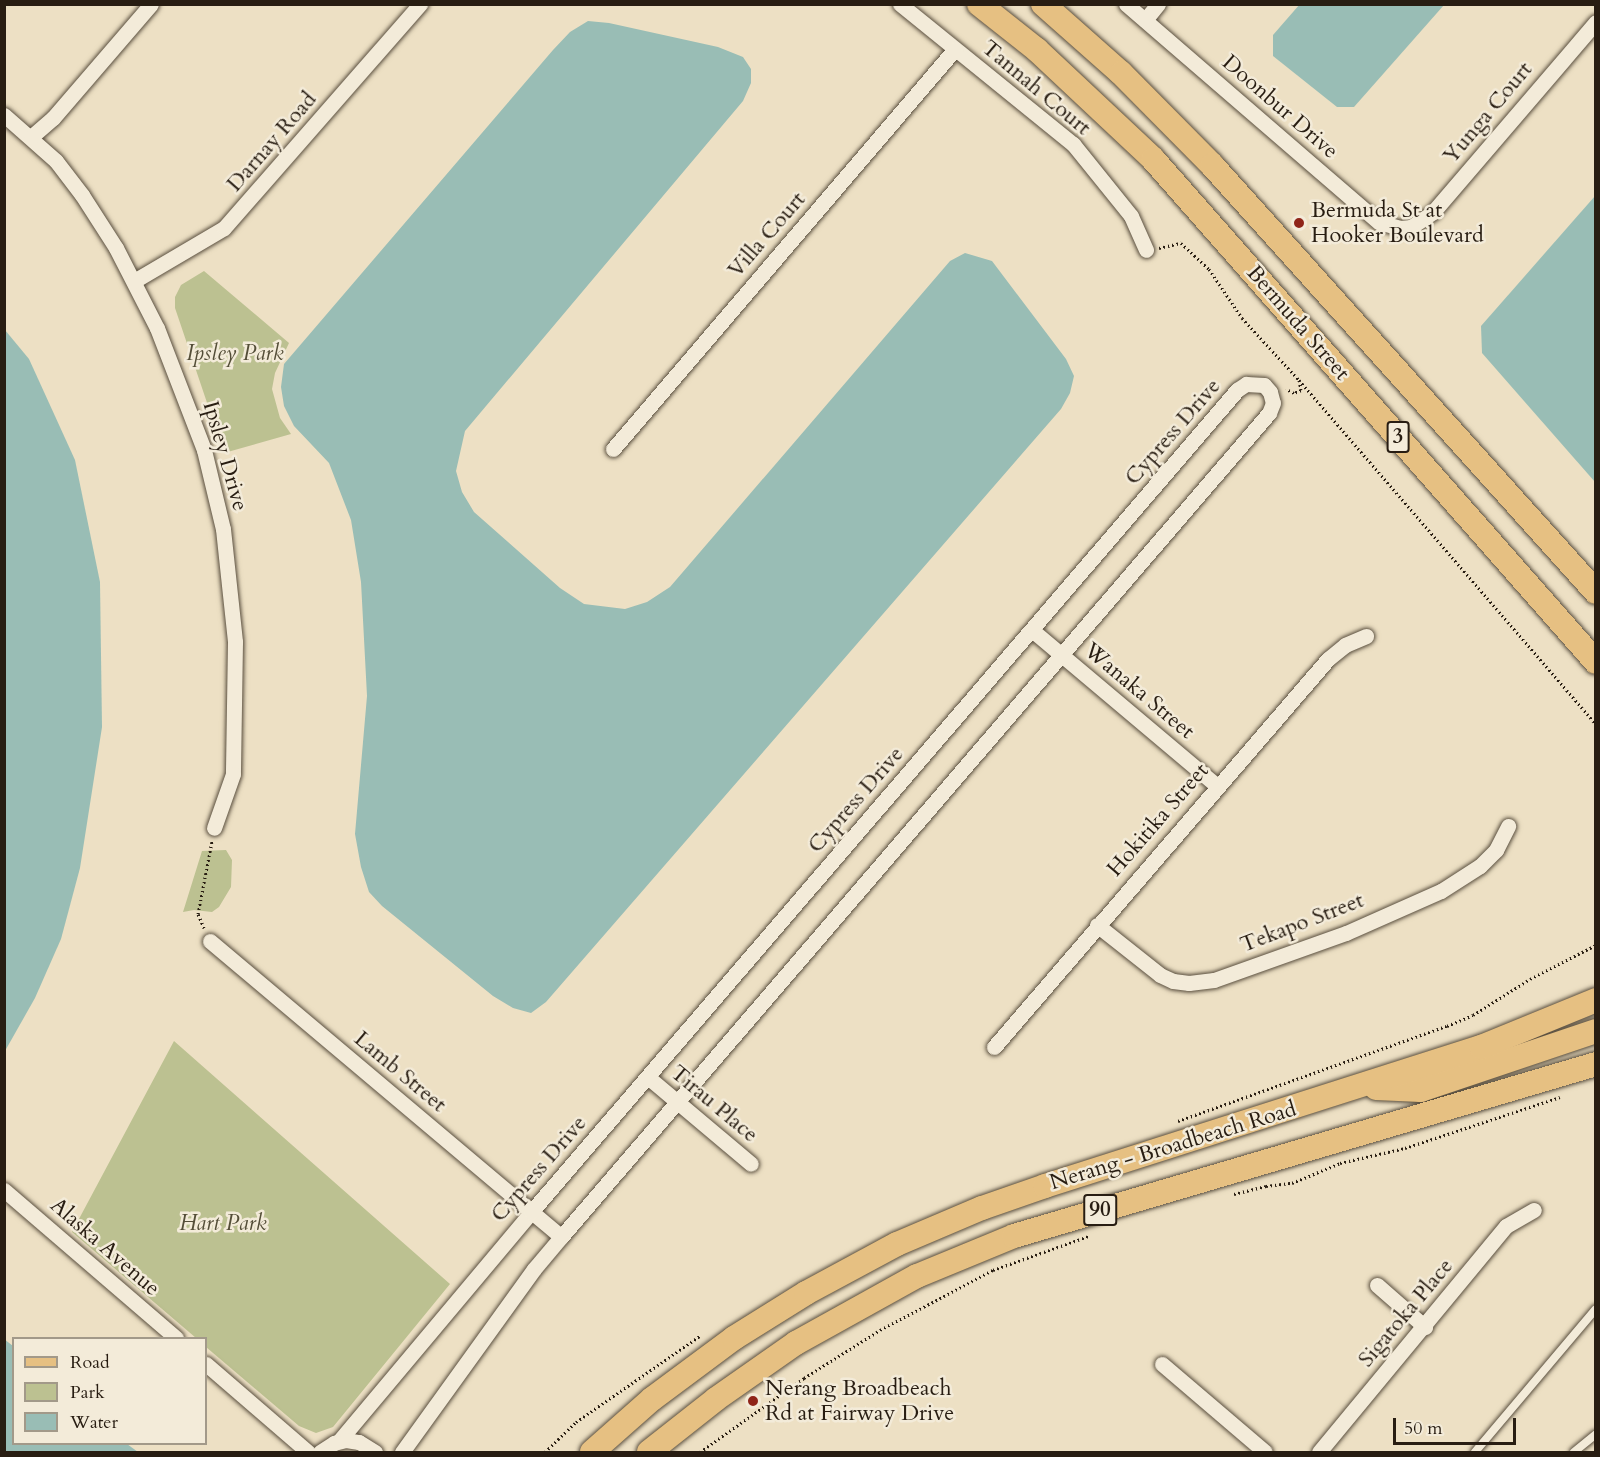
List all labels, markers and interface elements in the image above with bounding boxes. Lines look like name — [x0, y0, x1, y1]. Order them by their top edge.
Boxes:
street label: Tannah Court — [976, 35, 1096, 141]
street label: Doonbur Drive — [1217, 49, 1343, 165]
street label: Yunga Court — [1438, 57, 1538, 169]
street label: Darnay Road — [222, 87, 322, 197]
street label: Villa Court — [723, 187, 811, 283]
place label: Bermuda St at Hooker Boulevard — [1311, 197, 1484, 248]
marker: Bermuda St at Hooker Boulevard — [1292, 216, 1306, 230]
street label: Bermuda Street — [1241, 260, 1355, 386]
park label: Ipsley Park — [186, 341, 284, 367]
street label: Cypress Drive — [1120, 374, 1226, 490]
street label: Ipsley Drive — [197, 398, 253, 514]
road number: 3 — [1386, 419, 1410, 455]
street label: Wanaka Street — [1078, 637, 1200, 745]
street label: Cypress Drive — [803, 742, 909, 858]
street label: Hokitika Street — [1102, 758, 1214, 882]
street label: Tekapo Street — [1237, 887, 1367, 959]
street label: Lamb Street — [349, 1026, 451, 1118]
street label: Tirau Place — [665, 1060, 763, 1148]
street label: Nerang - Broadbeach Road — [1046, 1096, 1300, 1196]
street label: Cypress Drive — [486, 1111, 592, 1227]
street label: Alaska Avenue — [45, 1192, 165, 1302]
road number: 90 — [1082, 1192, 1118, 1228]
park label: Hart Park — [179, 1211, 267, 1237]
street label: Sigatoka Place — [1353, 1253, 1459, 1373]
legend — [12, 1337, 207, 1445]
text: Road — [70, 1350, 110, 1375]
place label: Nerang Broadbeach Rd at Fairway Drive — [765, 1375, 954, 1426]
text: Park — [70, 1380, 105, 1405]
marker: Nerang Broadbeach Rd at Fairway Drive — [746, 1394, 760, 1408]
scale bar — [1396, 1406, 1519, 1444]
text: Water — [70, 1410, 118, 1435]
text: 50 m — [1404, 1416, 1443, 1441]

